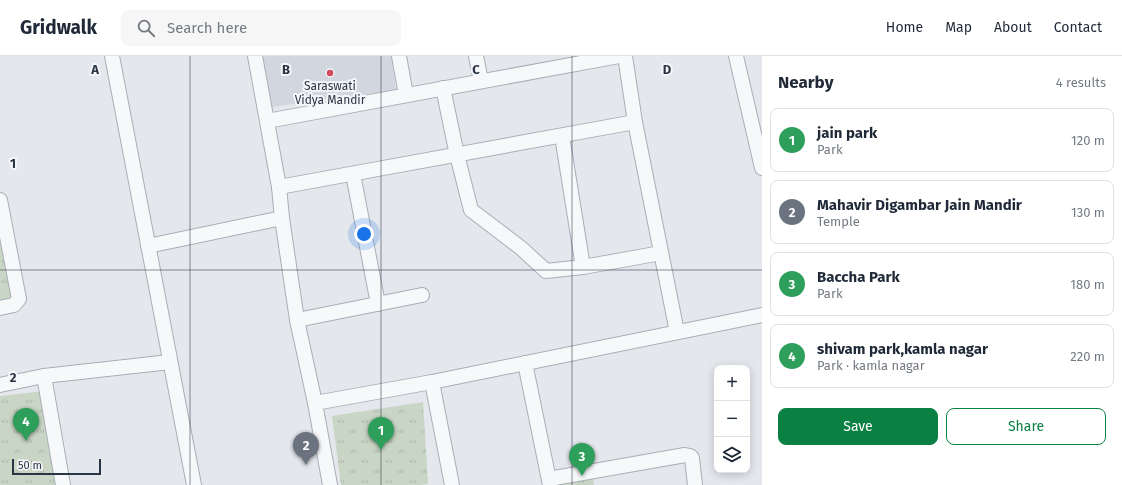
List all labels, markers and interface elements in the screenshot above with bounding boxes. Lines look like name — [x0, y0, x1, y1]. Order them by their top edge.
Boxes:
search box — [121, 10, 401, 46]
text: Gridwalk — [20, 16, 97, 39]
icon: search — [135, 17, 157, 39]
text: Search here — [167, 19, 247, 37]
text: Home — [886, 19, 923, 36]
text: Map — [945, 19, 972, 36]
text: About — [994, 19, 1032, 36]
text: Contact — [1054, 19, 1102, 36]
text: A — [90, 62, 99, 77]
text: B — [282, 62, 290, 77]
text: C — [472, 62, 480, 77]
text: D — [663, 62, 672, 77]
marker: Saraswati Vidya Mandir — [325, 68, 335, 78]
text: Nearby — [778, 72, 833, 93]
text: 4 results — [1056, 75, 1106, 90]
place label: Saraswati Vidya Mandir — [295, 79, 366, 107]
text: jain park — [817, 124, 877, 142]
text: 1 — [789, 133, 795, 148]
text: 120 m — [1071, 133, 1105, 148]
text: Park — [817, 142, 843, 157]
text: 1 — [10, 156, 16, 171]
text: Mahavir Digambar Jain Mandir — [817, 196, 1022, 214]
text: 2 — [789, 205, 795, 220]
text: 130 m — [1071, 205, 1105, 220]
text: Temple — [817, 214, 860, 229]
your location — [354, 224, 374, 244]
text: Baccha Park — [817, 268, 900, 286]
text: 3 — [789, 277, 795, 292]
text: 180 m — [1070, 277, 1105, 292]
text: Park — [817, 286, 843, 301]
text: shivam park,kamla nagar — [817, 340, 988, 358]
text: 4 — [788, 349, 796, 364]
text: 220 m — [1070, 349, 1105, 364]
text: Park · kamla nagar — [817, 358, 925, 373]
map controls — [714, 365, 750, 473]
button: + — [714, 365, 750, 401]
text: 2 — [10, 370, 17, 385]
button: − — [714, 401, 750, 437]
pin: 4 — [13, 408, 39, 441]
button: Save — [778, 408, 938, 445]
button: Share — [946, 408, 1106, 445]
pin: 1 — [368, 417, 394, 450]
pin: 2 — [293, 432, 319, 465]
button: layers — [714, 437, 750, 473]
pin: 3 — [569, 443, 595, 476]
scale bar — [12, 457, 101, 476]
text: 50 m — [18, 459, 42, 472]

